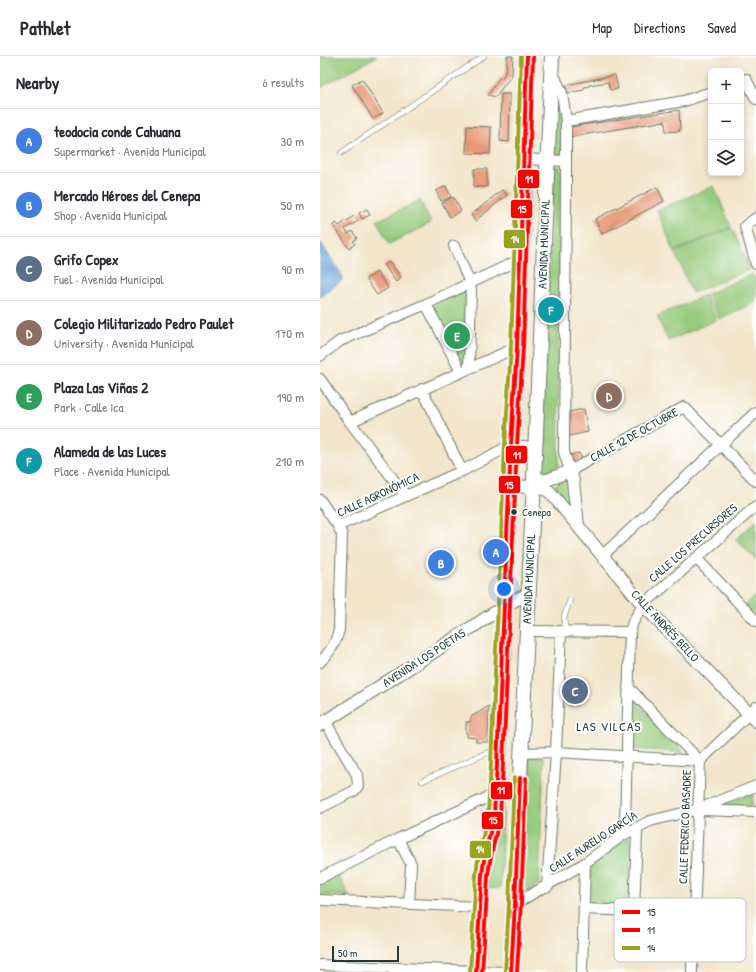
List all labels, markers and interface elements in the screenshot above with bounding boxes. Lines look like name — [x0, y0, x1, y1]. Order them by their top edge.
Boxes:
text: Pathlet — [20, 15, 70, 41]
text: Map — [592, 18, 612, 37]
text: Directions — [634, 18, 685, 37]
text: Saved — [707, 18, 736, 37]
map controls — [708, 68, 744, 176]
button: + — [708, 68, 744, 104]
text: Nearby — [16, 71, 59, 94]
text: 6 results — [263, 73, 304, 91]
button: − — [708, 104, 744, 140]
text: teodocia conde Cahuana — [54, 121, 180, 142]
text: A — [26, 132, 32, 150]
text: 30 m — [281, 132, 304, 150]
button: layers — [708, 140, 744, 176]
text: Supermarket · Avenida Municipal — [54, 142, 206, 160]
line badge: 11 — [517, 169, 540, 189]
text: 11 — [525, 172, 533, 186]
text: Mercado Héroes del Cenepa — [54, 185, 200, 206]
text: B — [26, 196, 32, 214]
text: 50 m — [281, 196, 304, 214]
street label: AVENIDA MUNICIPAL — [533, 198, 554, 289]
line badge: 15 — [510, 199, 533, 219]
text: 15 — [518, 202, 527, 216]
text: Shop · Avenida Municipal — [54, 206, 167, 224]
line badge: 14 — [503, 229, 526, 249]
text: 14 — [511, 232, 519, 246]
text: Grifo Copex — [54, 249, 119, 270]
text: C — [25, 260, 33, 278]
text: 90 m — [282, 260, 304, 278]
text: Fuel · Avenida Municipal — [54, 270, 164, 288]
pin: F — [538, 295, 564, 325]
text: Colegio Militarizado Pedro Paulet — [54, 313, 234, 334]
pin: E — [444, 321, 470, 351]
text: D — [26, 324, 32, 342]
text: 170 m — [275, 324, 304, 342]
text: University · Avenida Municipal — [54, 334, 194, 352]
text: Plaza Las Viñas 2 — [54, 377, 148, 398]
pin: D — [596, 381, 622, 411]
text: E — [26, 388, 32, 406]
text: 190 m — [277, 388, 304, 406]
text: Park · Calle Ica — [54, 398, 124, 416]
street label: CALLE 12 DE OCTUBRE — [587, 403, 681, 466]
text: Alameda de las Luces — [54, 441, 166, 462]
line badge: 11 — [505, 445, 528, 464]
text: 11 — [513, 448, 521, 462]
text: F — [27, 452, 31, 470]
text: 210 m — [276, 452, 304, 470]
text: Place · Avenida Municipal — [54, 462, 170, 480]
street label: CALLE AGRONÓMICA — [334, 468, 422, 521]
line badge: 15 — [498, 475, 521, 494]
text: 15 — [505, 478, 514, 492]
street label: CALLE LOS PRECURSORES — [645, 499, 741, 586]
place label: Cenepa — [522, 505, 551, 519]
marker: Cenepa — [509, 507, 519, 517]
street label: AVENIDA MUNICIPAL — [518, 533, 539, 624]
pin: A — [483, 537, 509, 567]
pin: B — [428, 548, 454, 578]
your location — [494, 579, 514, 599]
street label: CALLE ANDRÉS BELLO — [627, 586, 704, 666]
street label: AVENIDA LOS POETAS — [379, 624, 469, 691]
pin: C — [562, 676, 588, 706]
district label: LAS VILCAS — [577, 717, 641, 735]
street label: CALLE FEDERICO BASADRE — [674, 769, 695, 884]
line badge: 11 — [490, 781, 513, 800]
text: 11 — [497, 783, 505, 797]
street label: CALLE AURELIO GARCÍA — [545, 807, 640, 876]
line badge: 15 — [481, 811, 504, 830]
text: 15 — [489, 813, 498, 827]
line badge: 14 — [469, 840, 492, 859]
text: 14 — [476, 842, 484, 856]
legend — [614, 898, 746, 962]
text: 15 — [647, 905, 656, 919]
text: 11 — [647, 923, 655, 937]
text: 14 — [647, 941, 655, 955]
scale bar — [332, 944, 399, 963]
text: 50 m — [338, 946, 358, 960]

